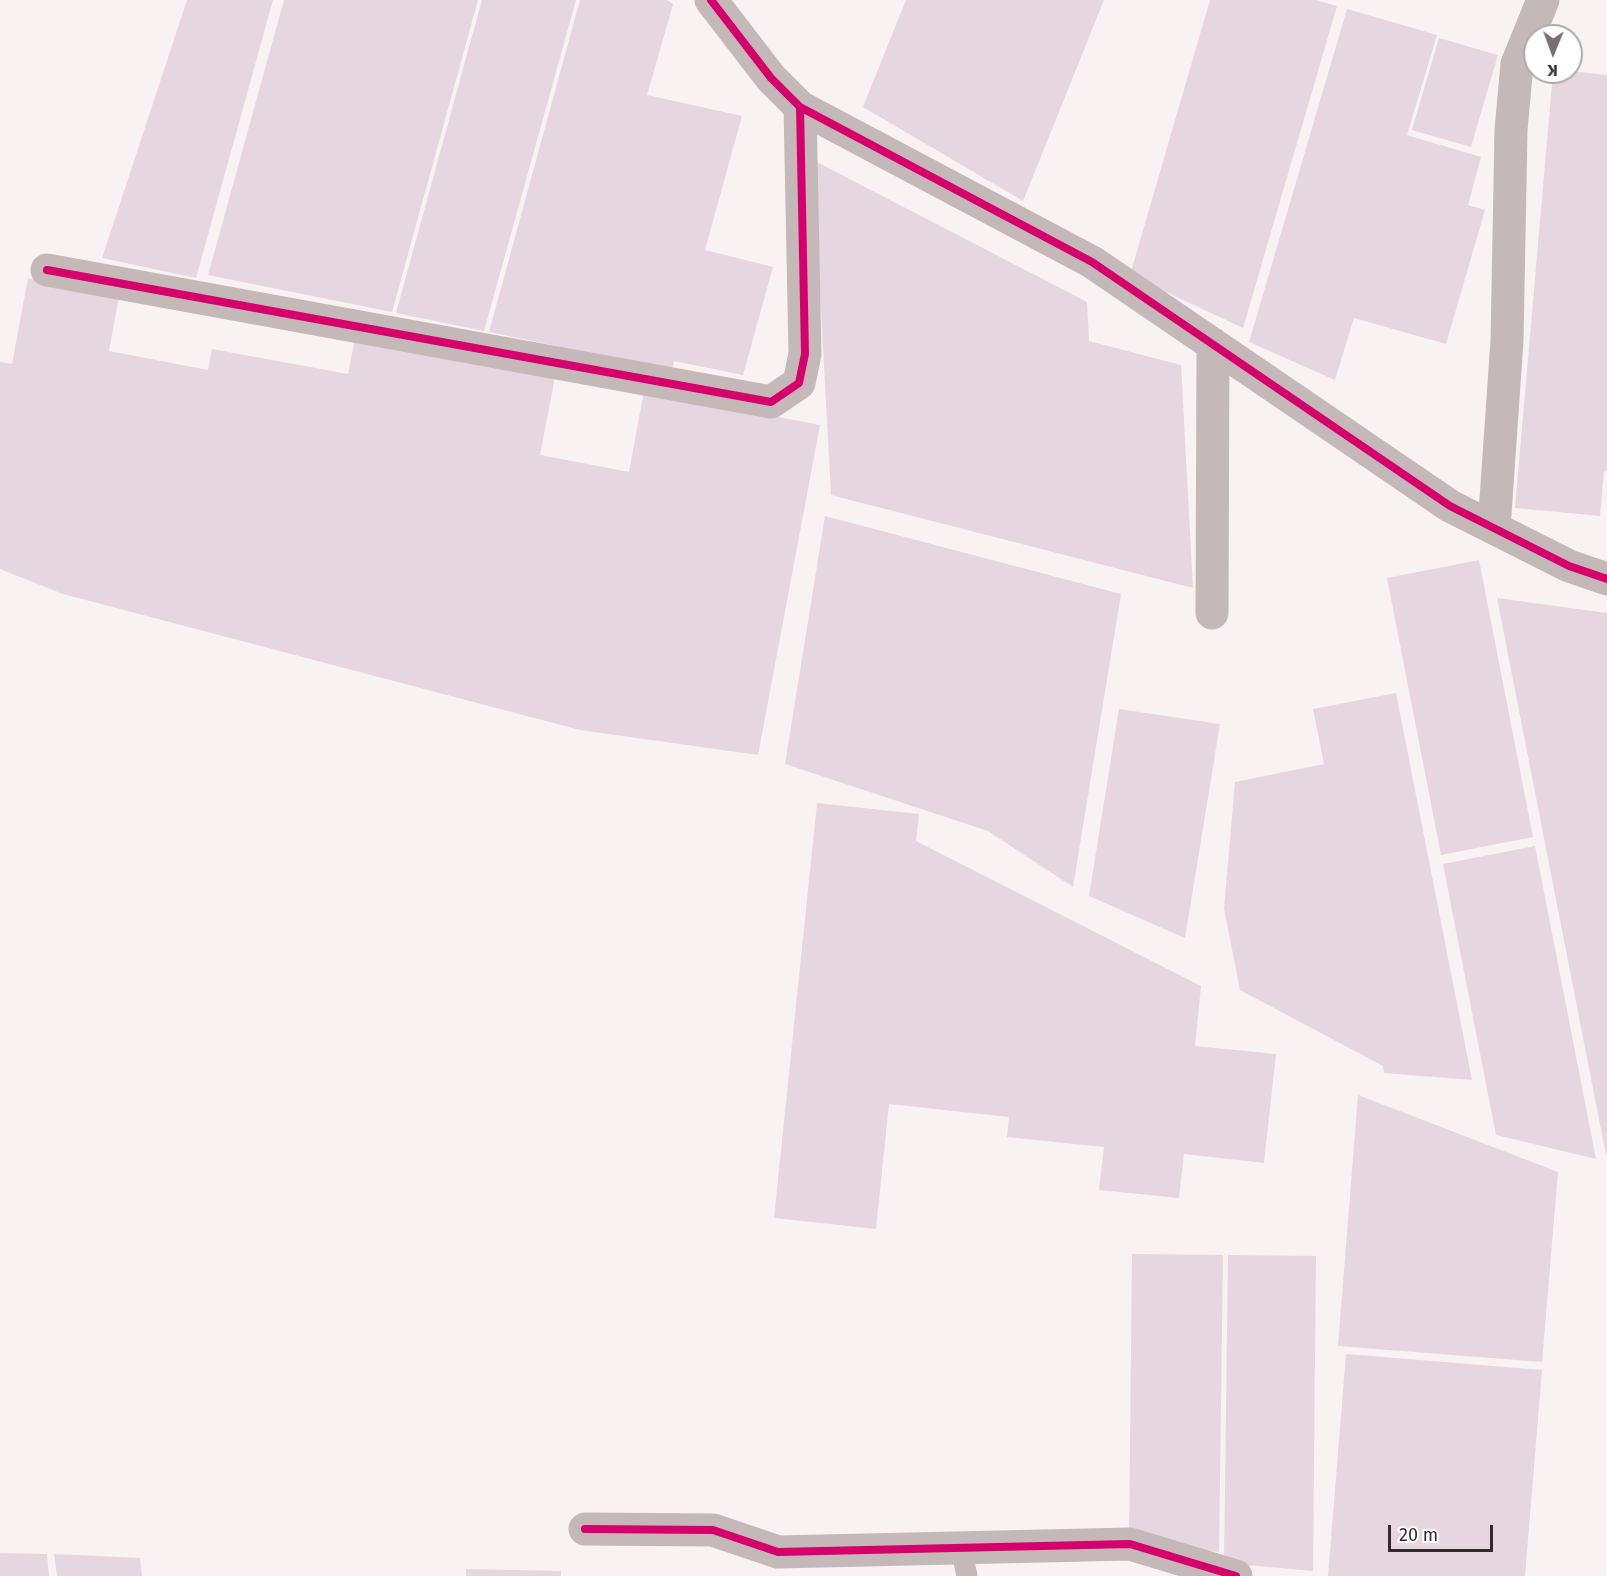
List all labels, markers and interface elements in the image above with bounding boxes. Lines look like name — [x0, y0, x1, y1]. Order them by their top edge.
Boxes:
north arrow — [1523, 24, 1583, 84]
text: K — [1547, 61, 1558, 80]
scale bar — [1391, 1513, 1496, 1551]
text: 20 m — [1399, 1524, 1438, 1546]

